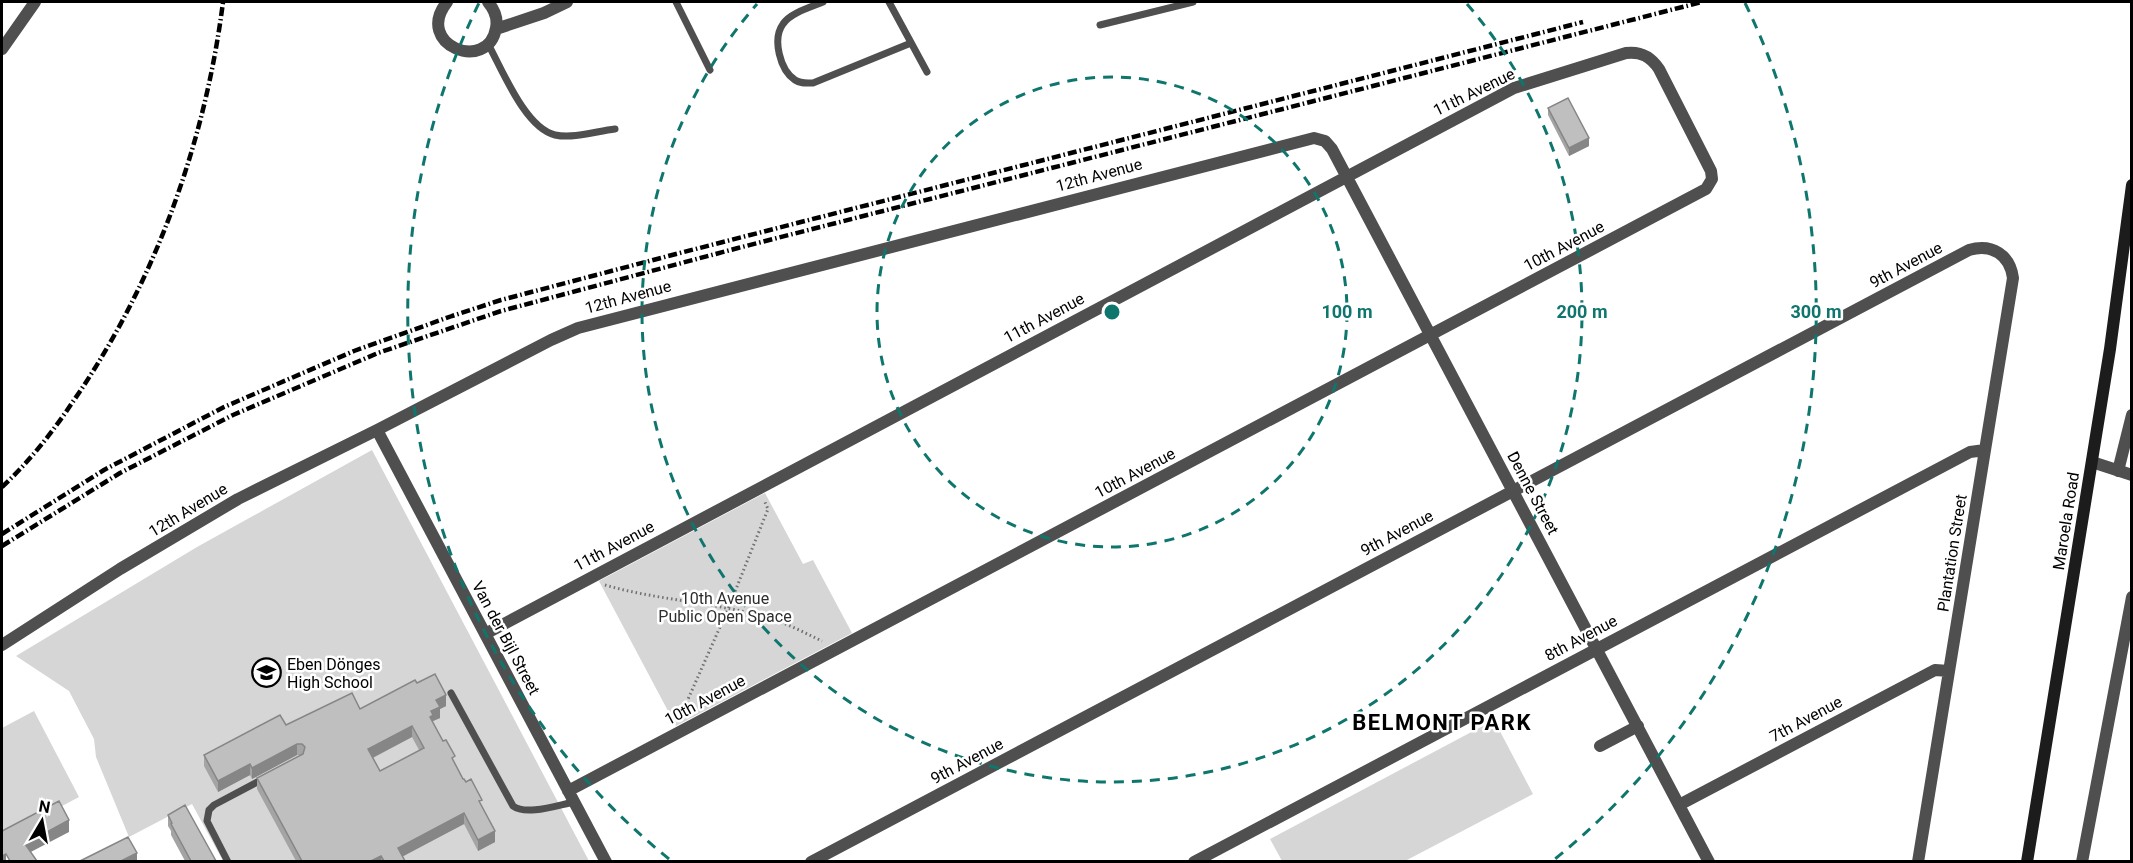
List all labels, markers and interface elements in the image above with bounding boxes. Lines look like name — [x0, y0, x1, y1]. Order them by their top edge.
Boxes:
street label: 11th Avenue — [1430, 64, 1518, 120]
street label: 12th Avenue — [1054, 154, 1144, 196]
street label: 10th Avenue — [1521, 217, 1607, 275]
street label: 9th Avenue — [1867, 238, 1945, 292]
street label: 12th Avenue — [583, 276, 673, 318]
street label: 11th Avenue — [1001, 289, 1087, 347]
text: 100 m — [1321, 301, 1373, 322]
text: 200 m — [1556, 301, 1608, 322]
text: 300 m — [1790, 301, 1842, 322]
centre of rings — [1102, 302, 1122, 322]
street label: 10th Avenue — [1092, 444, 1178, 502]
street label: Denne Street — [1503, 448, 1563, 538]
street label: Maroela Road — [2049, 471, 2083, 571]
street label: 12th Avenue — [145, 479, 231, 541]
street label: Plantation Street — [1933, 493, 1971, 613]
street label: 9th Avenue — [1358, 506, 1436, 560]
street label: 11th Avenue — [571, 517, 657, 575]
street label: Van der Bijl Street — [468, 578, 544, 698]
park label: 10th Avenue Public Open Space — [658, 589, 792, 626]
street label: 8th Avenue — [1542, 611, 1620, 665]
place label: Eben Dönges High School — [287, 655, 381, 692]
school or university icon: Eben Dönges High School — [250, 657, 282, 689]
street label: 10th Avenue — [662, 671, 748, 729]
street label: 7th Avenue — [1767, 692, 1845, 746]
district label: BELMONT PARK — [1352, 710, 1532, 735]
street label: 9th Avenue — [928, 734, 1006, 788]
north arrow — [12, 791, 72, 851]
text: N — [37, 796, 52, 817]

